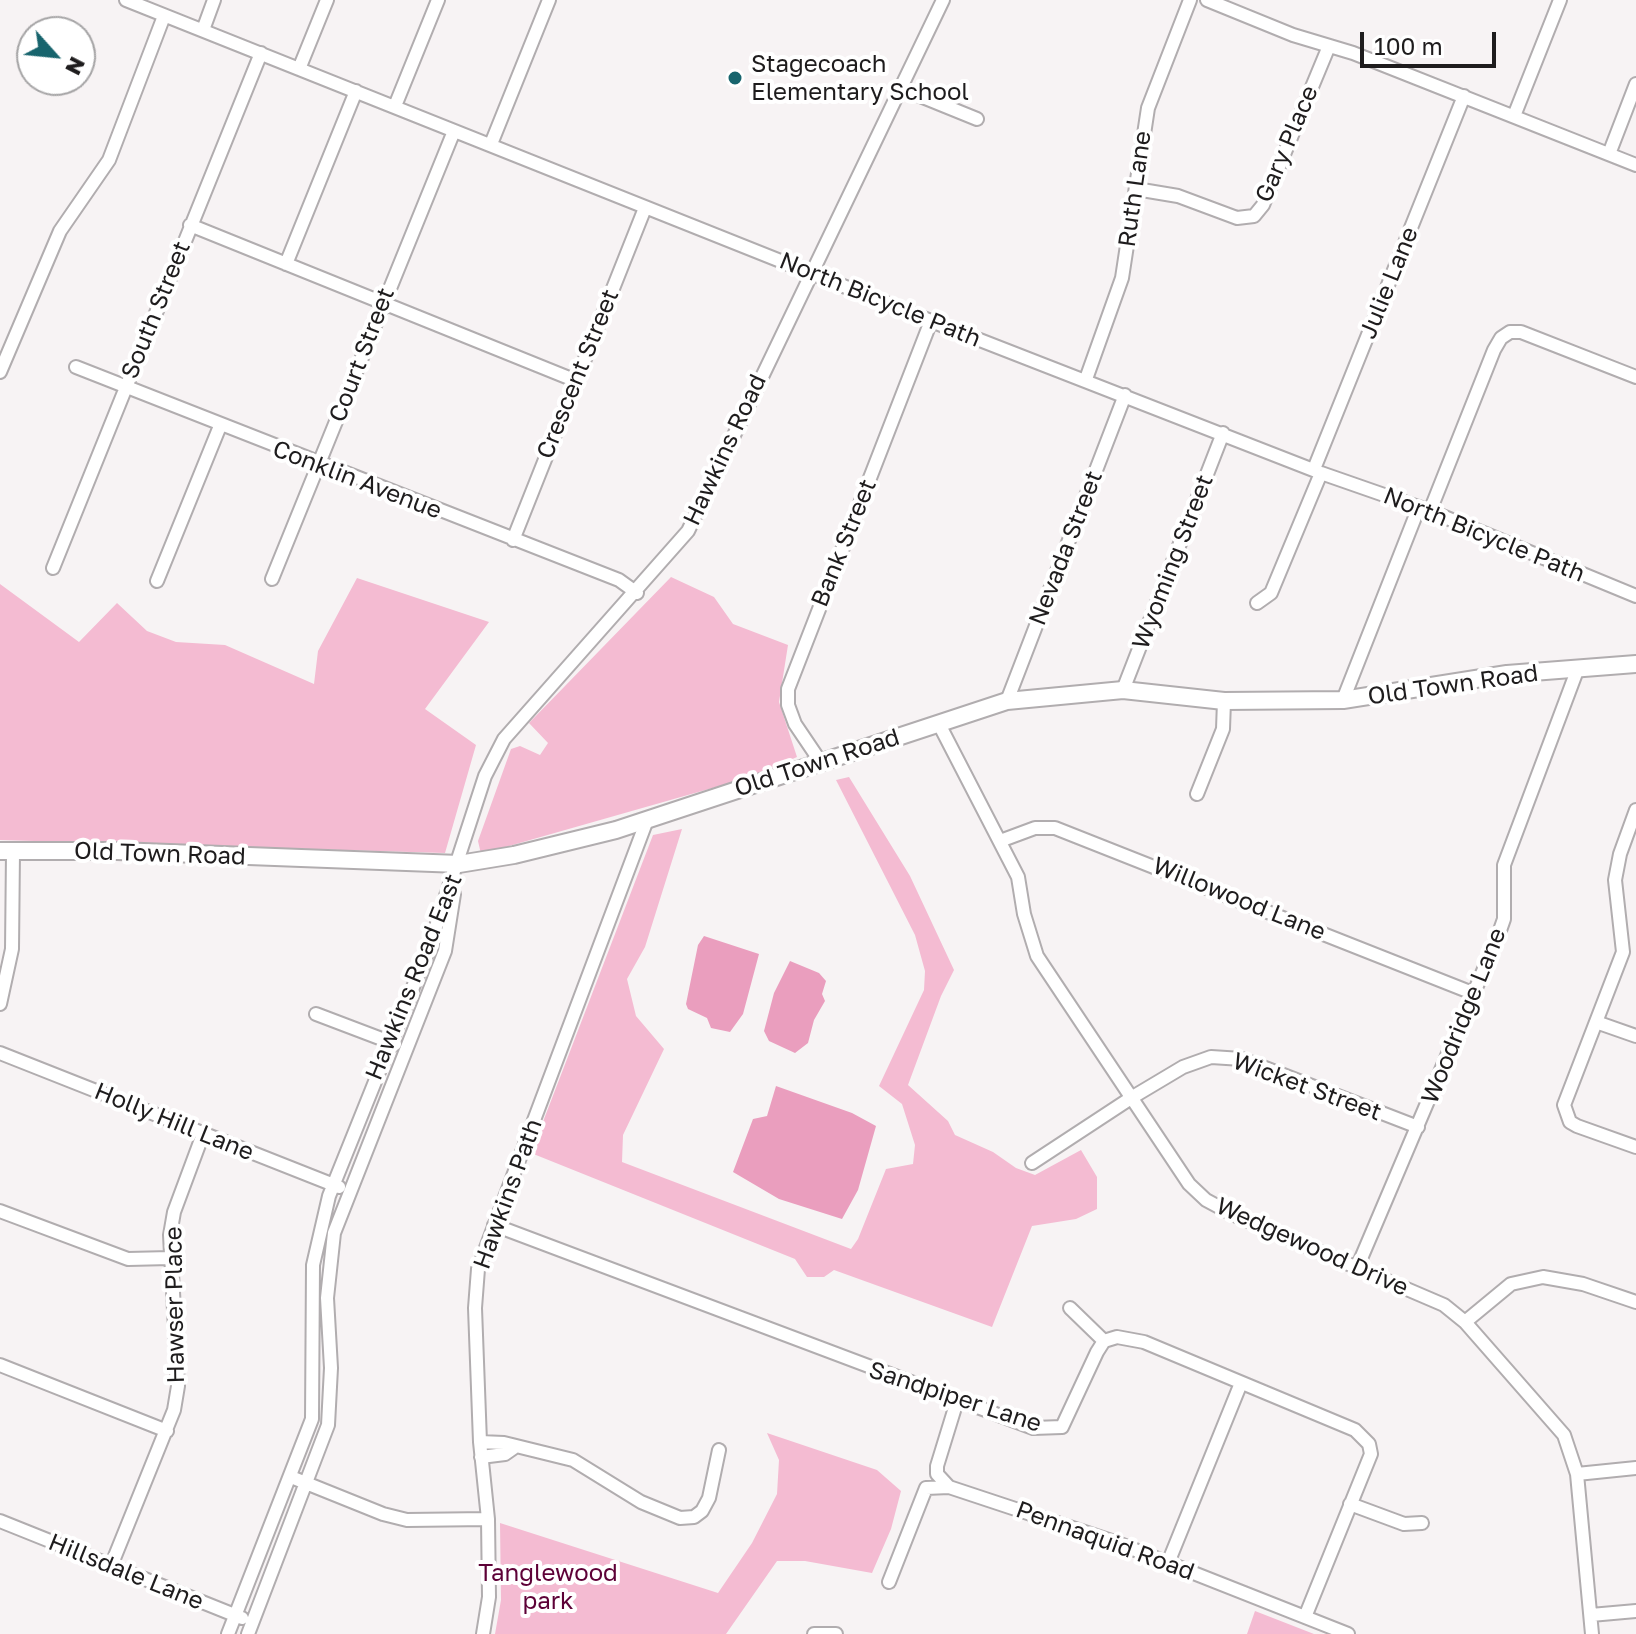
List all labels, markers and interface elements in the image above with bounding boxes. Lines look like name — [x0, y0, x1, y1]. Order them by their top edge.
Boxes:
north arrow — [16, 16, 96, 96]
scale bar — [1364, 16, 1500, 66]
text: 100 m — [1374, 31, 1443, 60]
place label: Stagecoach Elementary School — [751, 50, 969, 106]
text: N — [60, 53, 92, 80]
marker: Stagecoach Elementary School — [726, 69, 744, 87]
street label: Gary Place — [1250, 81, 1324, 207]
street label: Ruth Lane — [1113, 129, 1157, 249]
street label: Julie Lane — [1354, 223, 1424, 343]
street label: South Street — [115, 237, 197, 383]
street label: North Bicycle Path — [775, 246, 985, 354]
street label: Court Street — [323, 284, 401, 426]
street label: Crescent Street — [531, 285, 625, 463]
street label: Hawkins Road — [677, 370, 773, 530]
street label: Conklin Avenue — [268, 435, 446, 525]
street label: Nevada Street — [1023, 467, 1109, 629]
street label: Wyoming Street — [1126, 471, 1220, 653]
street label: Bank Street — [805, 475, 883, 611]
street label: North Bicycle Path — [1379, 481, 1589, 589]
street label: Old Town Road — [1366, 659, 1540, 711]
street label: Old Town Road — [731, 723, 903, 803]
street label: Old Town Road — [74, 837, 246, 871]
street label: Willowood Lane — [1148, 851, 1330, 947]
street label: Hawkins Road East — [360, 870, 468, 1084]
street label: Woodridge Lane — [1416, 924, 1512, 1108]
street label: Wicket Street — [1229, 1047, 1385, 1127]
street label: Holly Hill Lane — [90, 1077, 258, 1167]
street label: Hawkins Path — [468, 1115, 548, 1273]
street label: Wedgewood Drive — [1211, 1192, 1413, 1302]
street label: Hawser Place — [159, 1226, 191, 1384]
street label: Sandpiper Lane — [865, 1356, 1045, 1438]
street label: Pennaquid Road — [1012, 1495, 1198, 1587]
street label: Hillsdale Lane — [44, 1528, 208, 1616]
park label: Tanglewood park — [478, 1559, 618, 1615]

